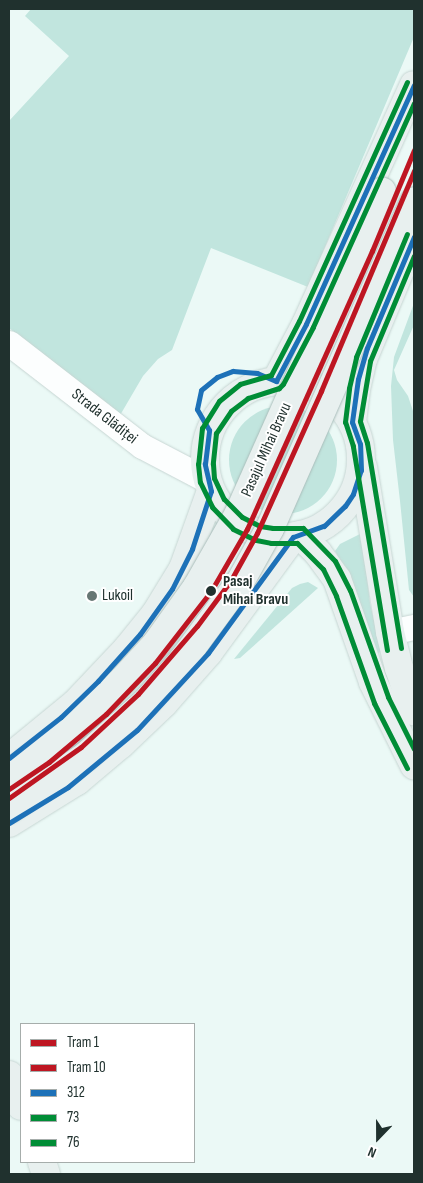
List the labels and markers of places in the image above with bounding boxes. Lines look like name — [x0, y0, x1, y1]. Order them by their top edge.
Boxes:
place label: Pasaj Mihai Bravu — [223, 572, 288, 610]
marker: Pasaj Mihai Bravu — [203, 583, 219, 599]
place label: Lukoil — [102, 586, 133, 606]
marker: Lukoil — [86, 590, 98, 602]

